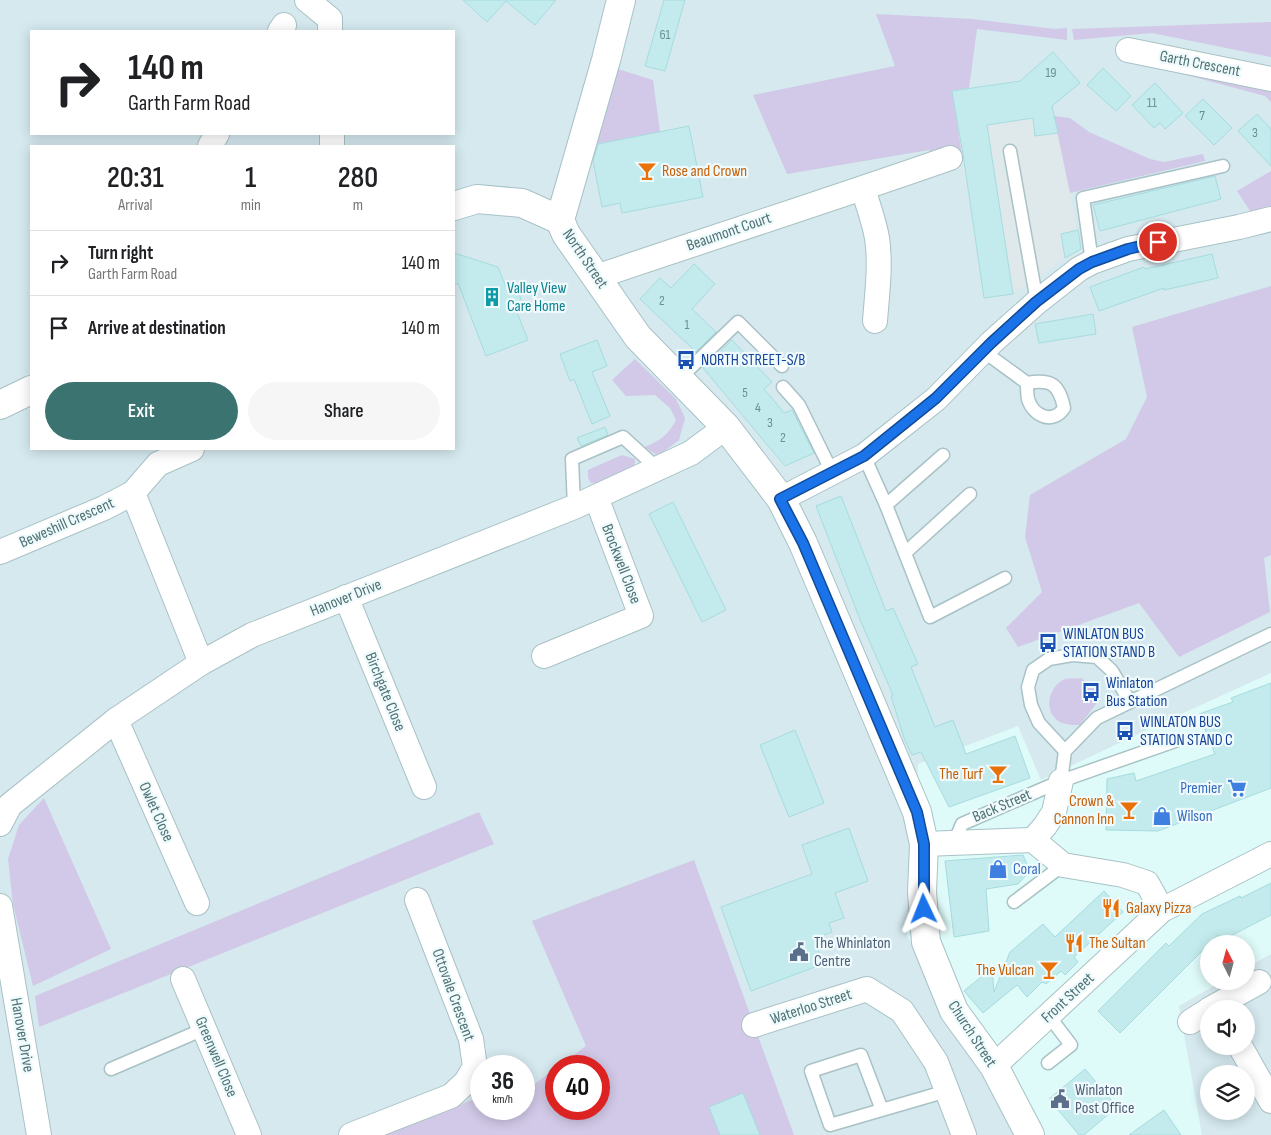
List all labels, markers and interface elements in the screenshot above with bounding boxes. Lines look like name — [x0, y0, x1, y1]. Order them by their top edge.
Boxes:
house number: 61 — [659, 26, 671, 43]
text: 140 m — [128, 47, 204, 90]
street label: Garth Crescent — [1158, 47, 1242, 81]
icon: right — [45, 50, 110, 115]
house number: 19 — [1045, 64, 1057, 81]
text: Garth Farm Road — [128, 90, 251, 117]
house number: 11 — [1147, 94, 1157, 111]
house number: 7 — [1199, 107, 1205, 124]
house number: 3 — [1252, 124, 1258, 141]
text: 20:31 — [107, 160, 164, 196]
text: 1 — [245, 160, 256, 196]
text: 280 — [338, 160, 378, 196]
bar icon: Rose and Crown — [636, 160, 658, 182]
place label: Rose and Crown — [662, 162, 747, 181]
text: Arrival — [118, 196, 153, 215]
text: min — [241, 196, 261, 215]
text: m — [353, 196, 363, 215]
street label: Beaumont Court — [684, 209, 774, 255]
pin — [1137, 221, 1179, 263]
street label: North Street — [558, 226, 612, 292]
icon: arrive — [1144, 228, 1172, 256]
text: Turn right — [88, 242, 153, 265]
icon: right — [45, 249, 73, 277]
text: 140 m — [402, 252, 440, 275]
text: Garth Farm Road — [88, 265, 177, 284]
place label: Valley View Care Home — [507, 279, 566, 316]
building icon: Valley View Care Home — [481, 286, 503, 308]
house number: 2 — [659, 292, 665, 309]
icon: arrive — [45, 314, 73, 342]
house number: 1 — [685, 316, 690, 333]
text: Arrive at destination — [88, 317, 226, 340]
text: 140 m — [402, 317, 440, 340]
bus stop icon: NORTH STREET-S/B — [675, 349, 697, 371]
place label: NORTH STREET-S/B — [701, 351, 805, 370]
button: Exit — [45, 382, 238, 440]
button: Share — [248, 382, 440, 440]
house number: 5 — [742, 384, 748, 401]
house number: 4 — [755, 399, 761, 416]
house number: 3 — [767, 414, 773, 431]
house number: 2 — [780, 429, 786, 446]
street label: Beweshill Crescent — [17, 494, 117, 552]
street label: Brockwell Close — [597, 521, 645, 607]
street label: Hanover Drive — [308, 575, 384, 621]
place label: WINLATON BUS STATION STAND B — [1063, 625, 1155, 662]
bus stop icon: WINLATON BUS STATION STAND B — [1037, 632, 1059, 654]
street label: Birchgate Close — [361, 650, 409, 734]
place label: Winlaton Bus Station — [1106, 674, 1167, 711]
bus stop icon: Winlaton Bus Station — [1080, 681, 1102, 703]
place label: WINLATON BUS STATION STAND C — [1140, 713, 1233, 750]
bus stop icon: WINLATON BUS STATION STAND C — [1114, 720, 1136, 742]
bar icon: The Turf — [987, 763, 1009, 785]
place label: The Turf — [939, 765, 983, 784]
supermarket icon: Premier — [1226, 777, 1248, 799]
street label: Owlet Close — [134, 779, 178, 845]
place label: Premier — [1180, 779, 1222, 798]
street label: Back Street — [970, 785, 1034, 827]
place label: Crown & Cannon Inn — [1054, 792, 1114, 829]
bar icon: Crown & Cannon Inn — [1118, 799, 1140, 821]
shop icon: Wilson — [1151, 805, 1173, 827]
place label: Wilson — [1177, 807, 1213, 826]
shop icon: Coral — [987, 858, 1009, 880]
place label: Coral — [1013, 860, 1041, 879]
position arrow — [897, 882, 949, 934]
restaurant icon: Galaxy Pizza — [1100, 897, 1122, 919]
place label: Galaxy Pizza — [1126, 899, 1191, 918]
restaurant icon: The Sultan — [1063, 932, 1085, 954]
place label: The Whinlaton Centre — [814, 934, 891, 971]
place label: The Sultan — [1089, 934, 1146, 953]
north arrow — [1200, 935, 1255, 990]
map controls — [1200, 935, 1255, 1120]
public building icon: The Whinlaton Centre — [788, 941, 810, 963]
street label: Ottovale Crescent — [428, 946, 479, 1044]
bar icon: The Vulcan — [1038, 959, 1060, 981]
place label: The Vulcan — [976, 961, 1034, 980]
street label: Front Street — [1038, 969, 1098, 1027]
street label: Waterloo Street — [768, 985, 854, 1029]
street label: Hanover Drive — [6, 996, 38, 1074]
street label: Church Street — [944, 997, 1001, 1071]
button: sound — [1200, 1000, 1255, 1055]
street label: Greenwell Close — [191, 1014, 241, 1100]
speed limit sign: 40 — [545, 1055, 610, 1120]
button: layers — [1200, 1065, 1255, 1120]
text: 36 — [491, 1066, 514, 1097]
place label: Winlaton Post Office — [1075, 1081, 1134, 1118]
public building icon: Winlaton Post Office — [1049, 1088, 1071, 1110]
text: km/h — [492, 1092, 513, 1107]

